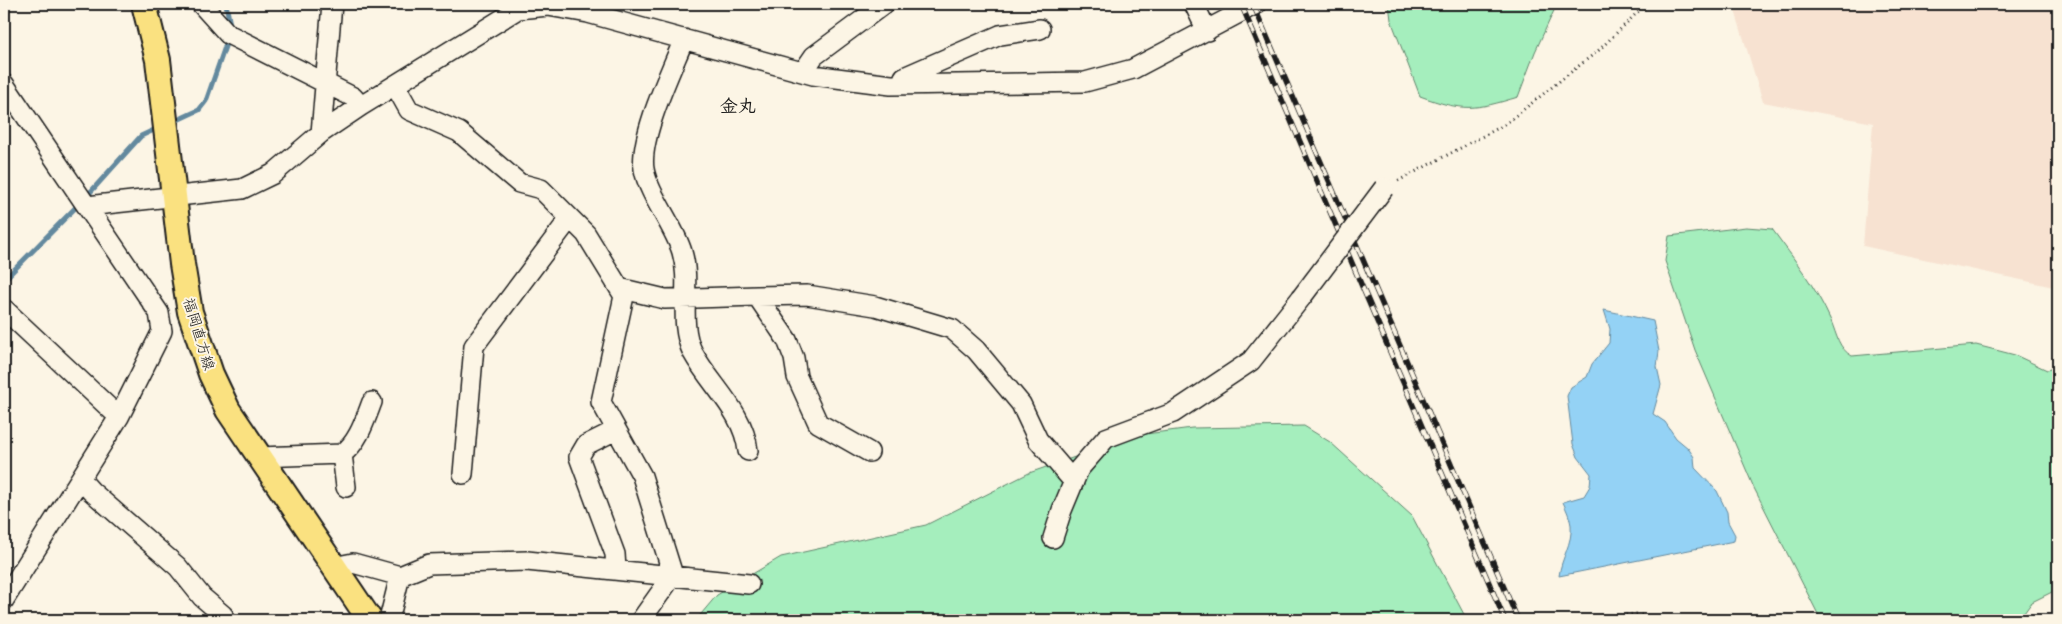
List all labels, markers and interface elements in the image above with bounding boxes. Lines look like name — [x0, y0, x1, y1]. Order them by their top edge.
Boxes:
district label: 金丸 — [720, 97, 756, 119]
street label: 福岡直方線 — [178, 296, 218, 373]

